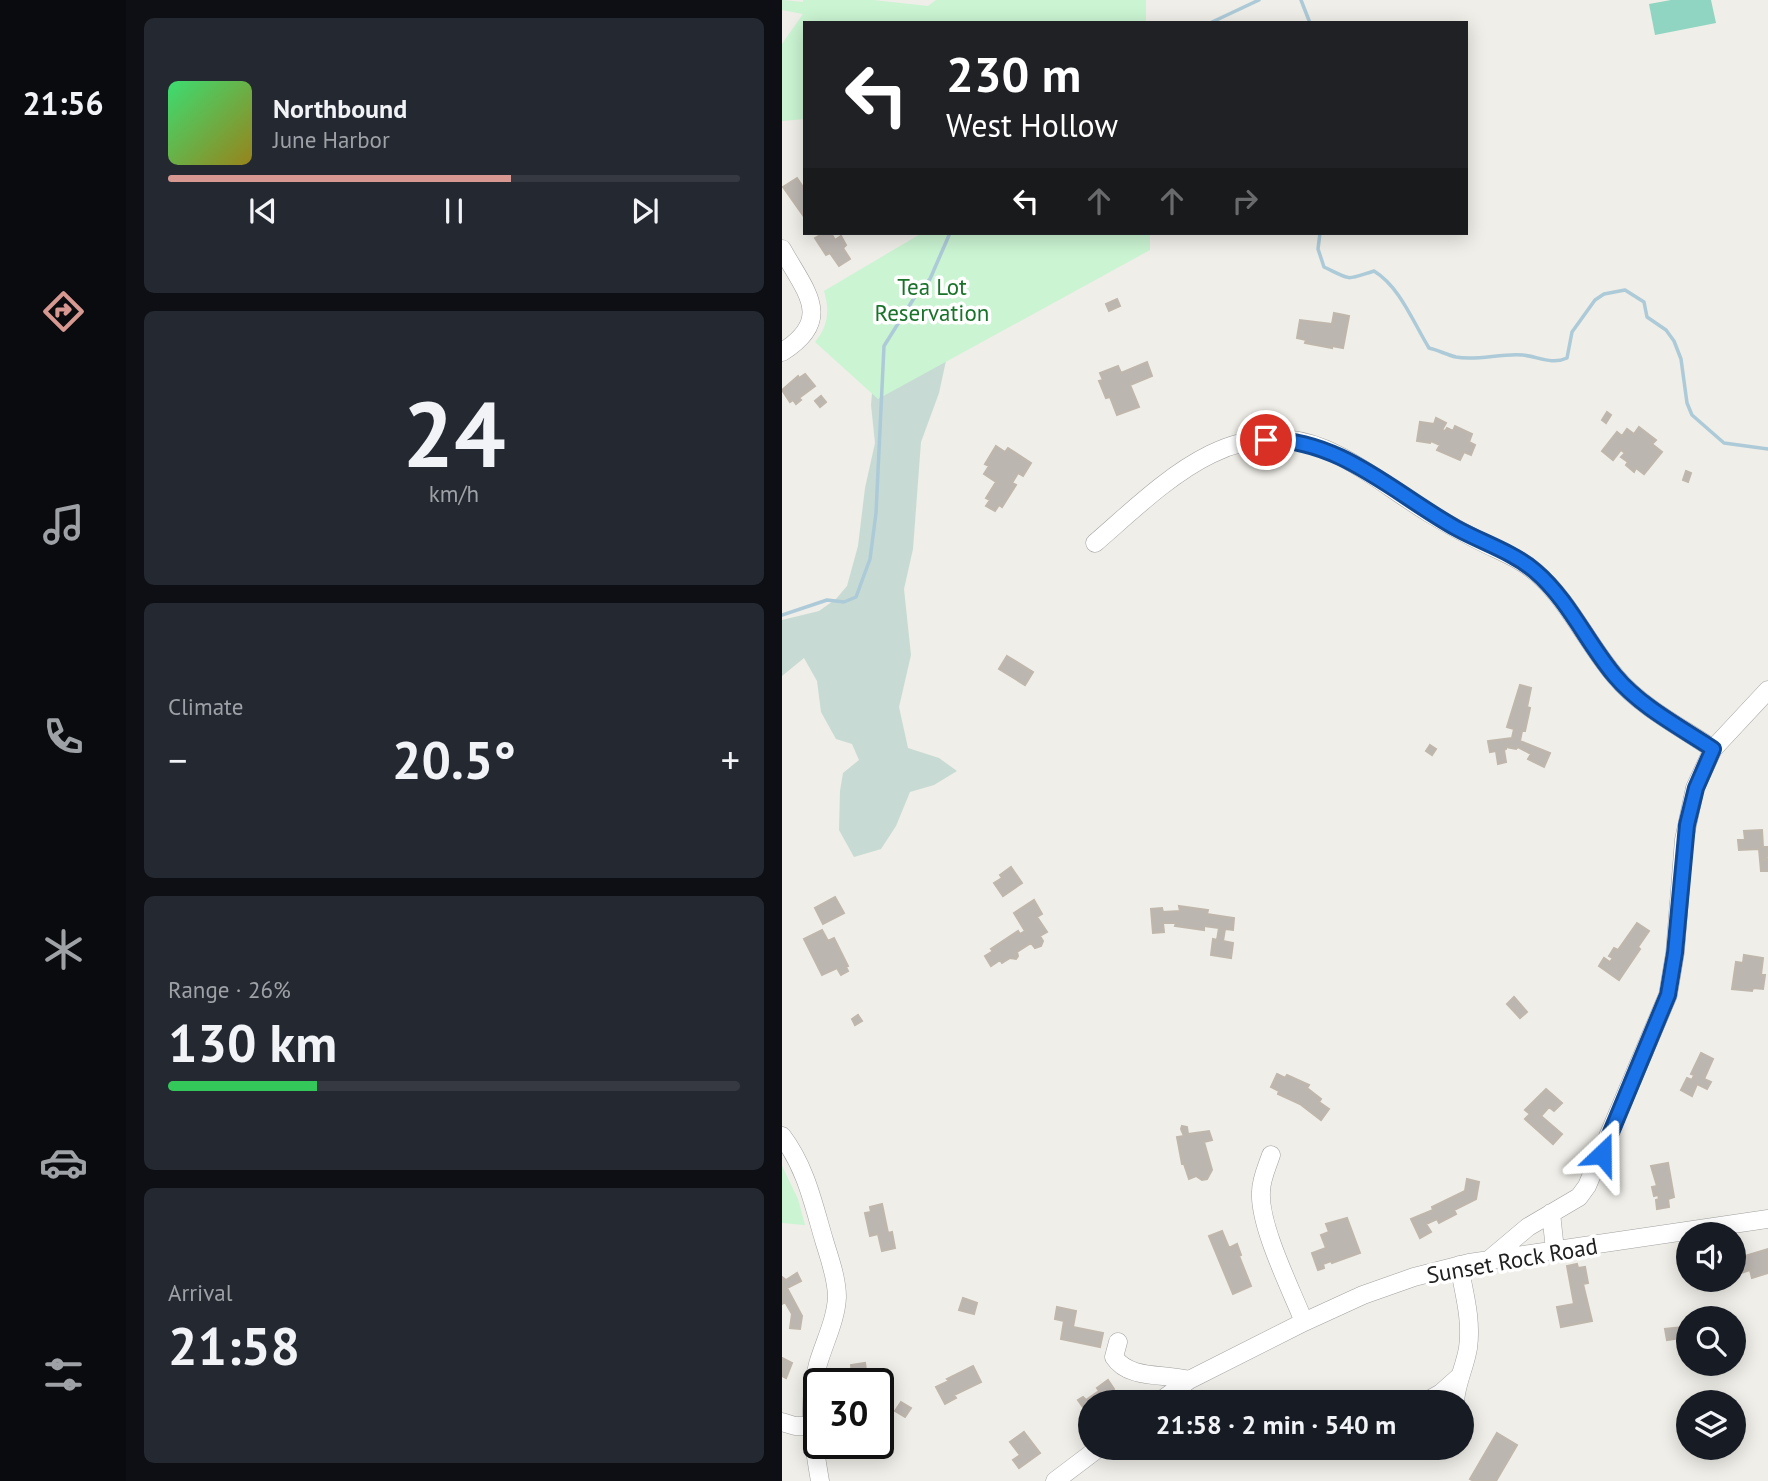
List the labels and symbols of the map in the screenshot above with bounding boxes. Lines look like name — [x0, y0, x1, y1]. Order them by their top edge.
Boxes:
park label: Tea Lot Reservation — [875, 272, 989, 327]
pin — [1236, 410, 1296, 470]
position arrow — [1565, 1117, 1639, 1191]
street label: Sunset Rock Road — [1424, 1231, 1600, 1289]
speed limit sign: 30 — [803, 1368, 894, 1459]

